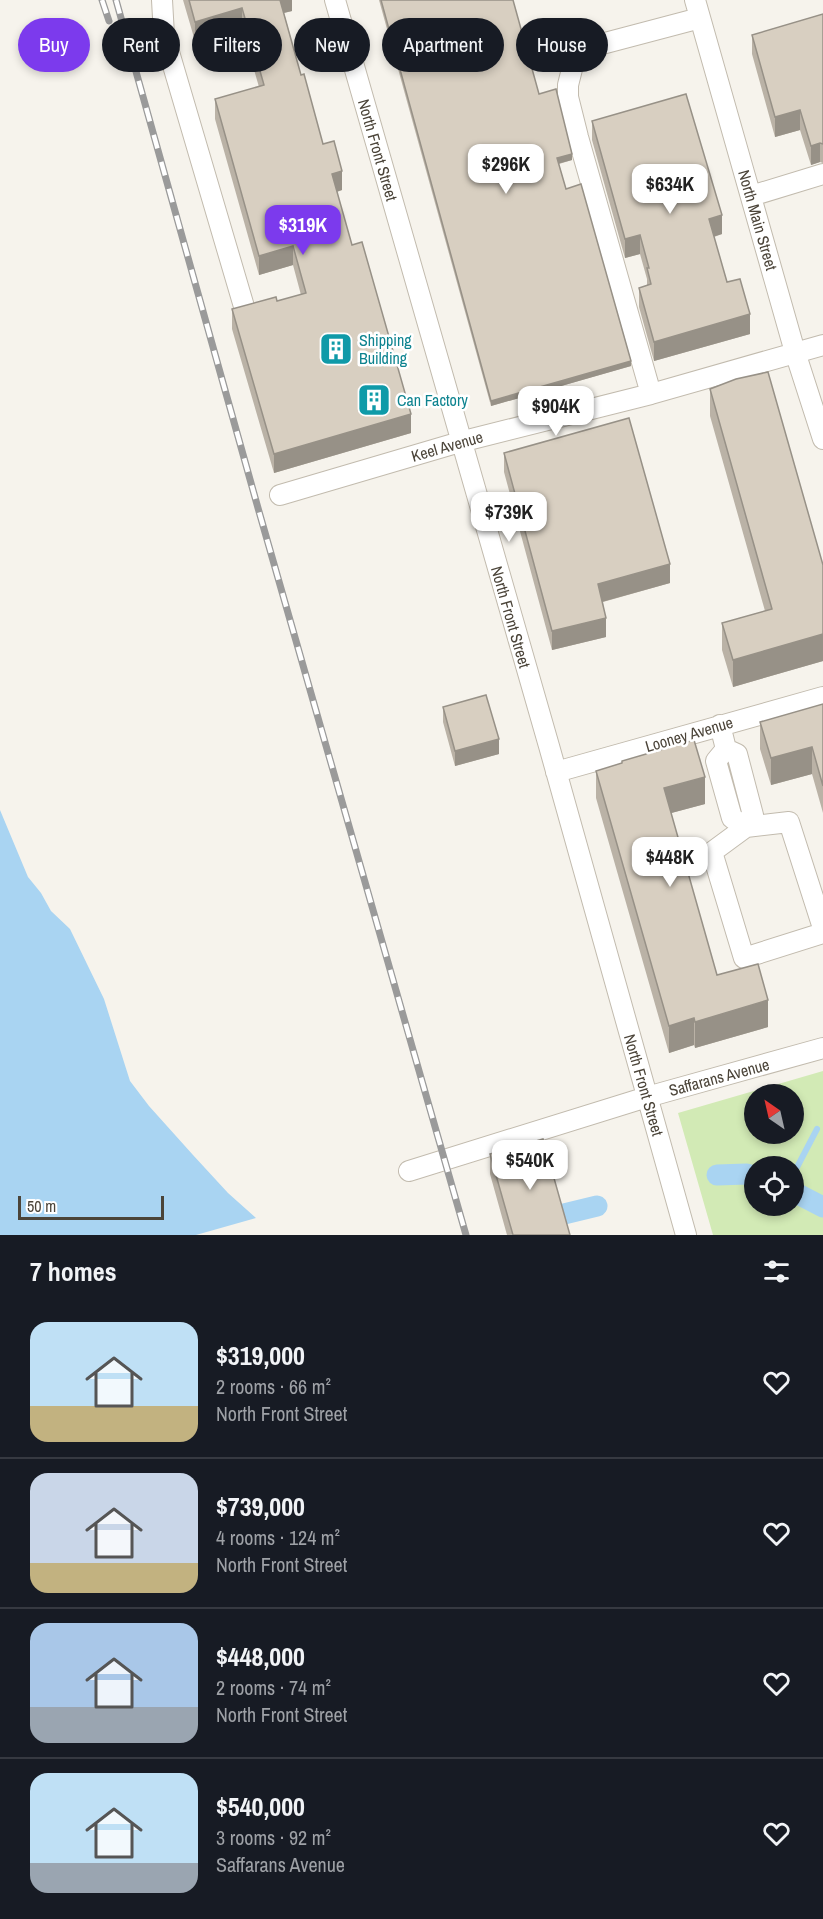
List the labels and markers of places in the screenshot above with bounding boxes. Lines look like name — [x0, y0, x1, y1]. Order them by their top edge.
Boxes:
pin: $296K — [464, 144, 548, 195]
pin: $634K — [628, 164, 712, 215]
pin: $319K — [261, 205, 345, 256]
place label: Shipping Building — [359, 329, 412, 369]
building icon: Shipping Building — [318, 331, 354, 367]
building icon: Can Factory — [356, 382, 392, 418]
pin: $904K — [514, 386, 598, 437]
place label: Can Factory — [397, 389, 468, 411]
pin: $739K — [467, 492, 551, 543]
pin: $448K — [628, 837, 712, 888]
pin: $540K — [488, 1140, 572, 1191]

